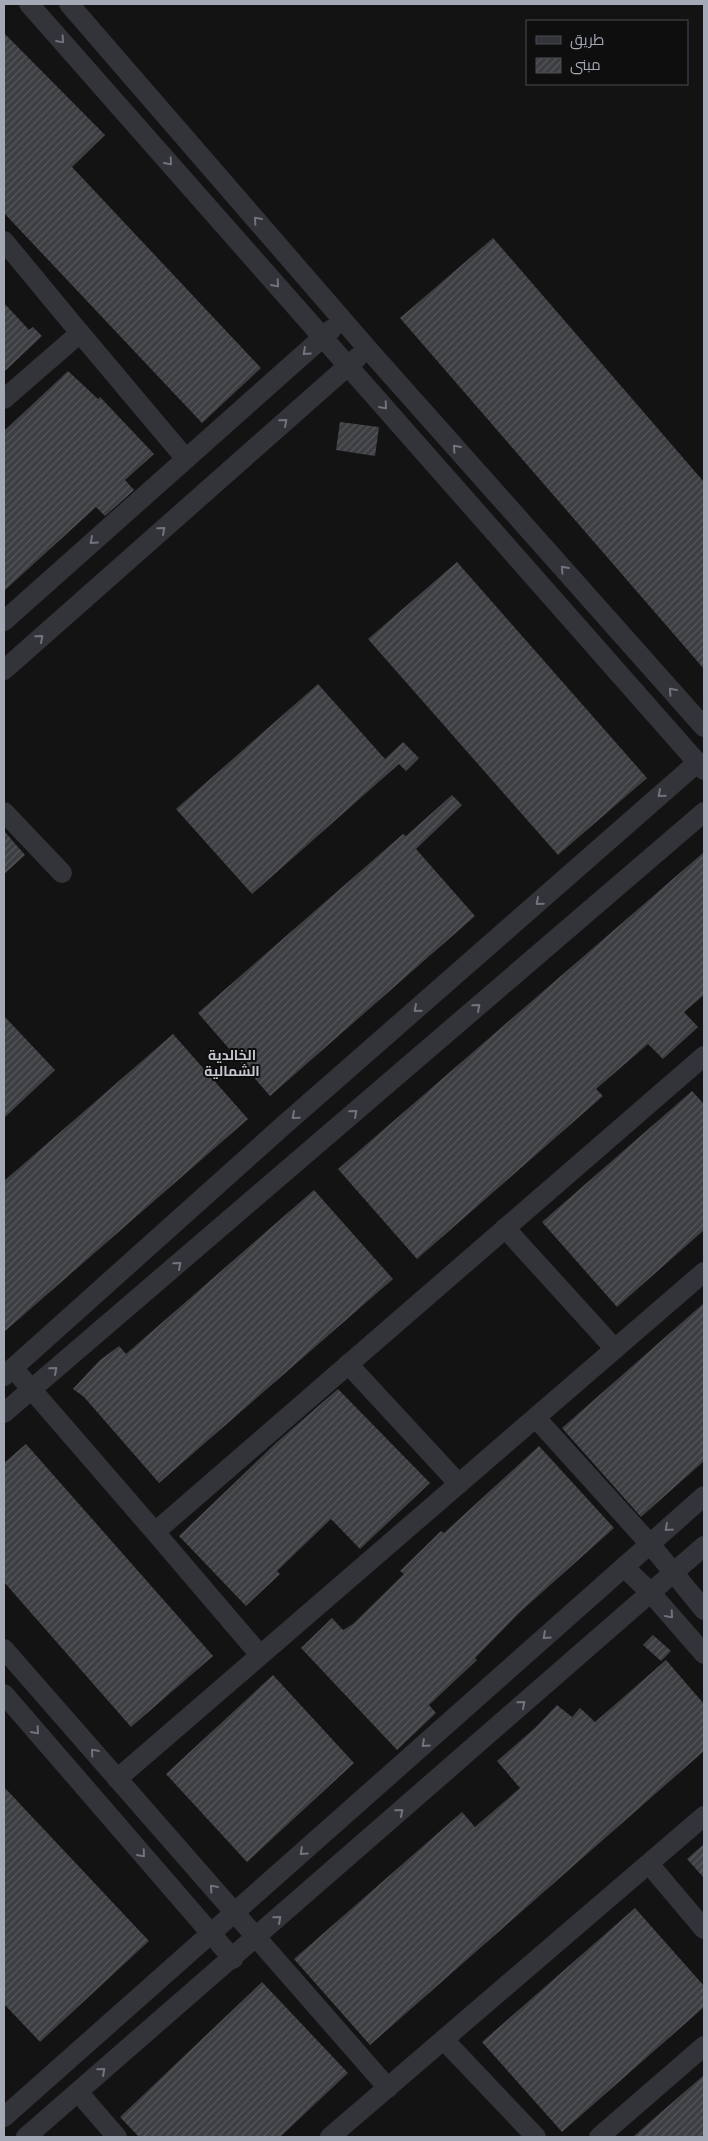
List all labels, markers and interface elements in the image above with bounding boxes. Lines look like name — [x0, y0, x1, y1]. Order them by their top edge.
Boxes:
legend — [526, 20, 688, 85]
text: طريق — [570, 30, 604, 50]
one-way arrow — [56, 35, 65, 44]
text: مبنى — [570, 55, 601, 75]
one-way arrow — [163, 157, 172, 166]
one-way arrow — [253, 217, 262, 226]
one-way arrow — [270, 278, 279, 287]
one-way arrow — [303, 346, 312, 355]
one-way arrow — [378, 400, 386, 409]
one-way arrow — [278, 419, 287, 428]
one-way arrow — [453, 445, 462, 454]
one-way arrow — [157, 527, 166, 536]
one-way arrow — [90, 536, 99, 545]
one-way arrow — [561, 566, 570, 575]
one-way arrow — [35, 634, 44, 643]
one-way arrow — [669, 687, 678, 696]
one-way arrow — [658, 788, 667, 797]
one-way arrow — [536, 896, 545, 905]
one-way arrow — [414, 1003, 423, 1012]
one-way arrow — [472, 1004, 481, 1013]
district label: الخالدية الشمالية — [204, 1046, 260, 1079]
one-way arrow — [291, 1110, 300, 1119]
one-way arrow — [349, 1110, 358, 1119]
one-way arrow — [172, 1261, 181, 1270]
one-way arrow — [48, 1368, 57, 1376]
one-way arrow — [664, 1522, 673, 1531]
one-way arrow — [664, 1609, 673, 1618]
one-way arrow — [543, 1630, 552, 1639]
one-way arrow — [517, 1701, 526, 1710]
one-way arrow — [30, 1725, 39, 1734]
one-way arrow — [421, 1738, 430, 1747]
one-way arrow — [91, 1749, 100, 1758]
one-way arrow — [395, 1808, 404, 1817]
one-way arrow — [300, 1846, 309, 1855]
one-way arrow — [136, 1848, 144, 1857]
one-way arrow — [209, 1884, 218, 1893]
one-way arrow — [272, 1916, 281, 1924]
one-way arrow — [97, 2068, 106, 2077]

